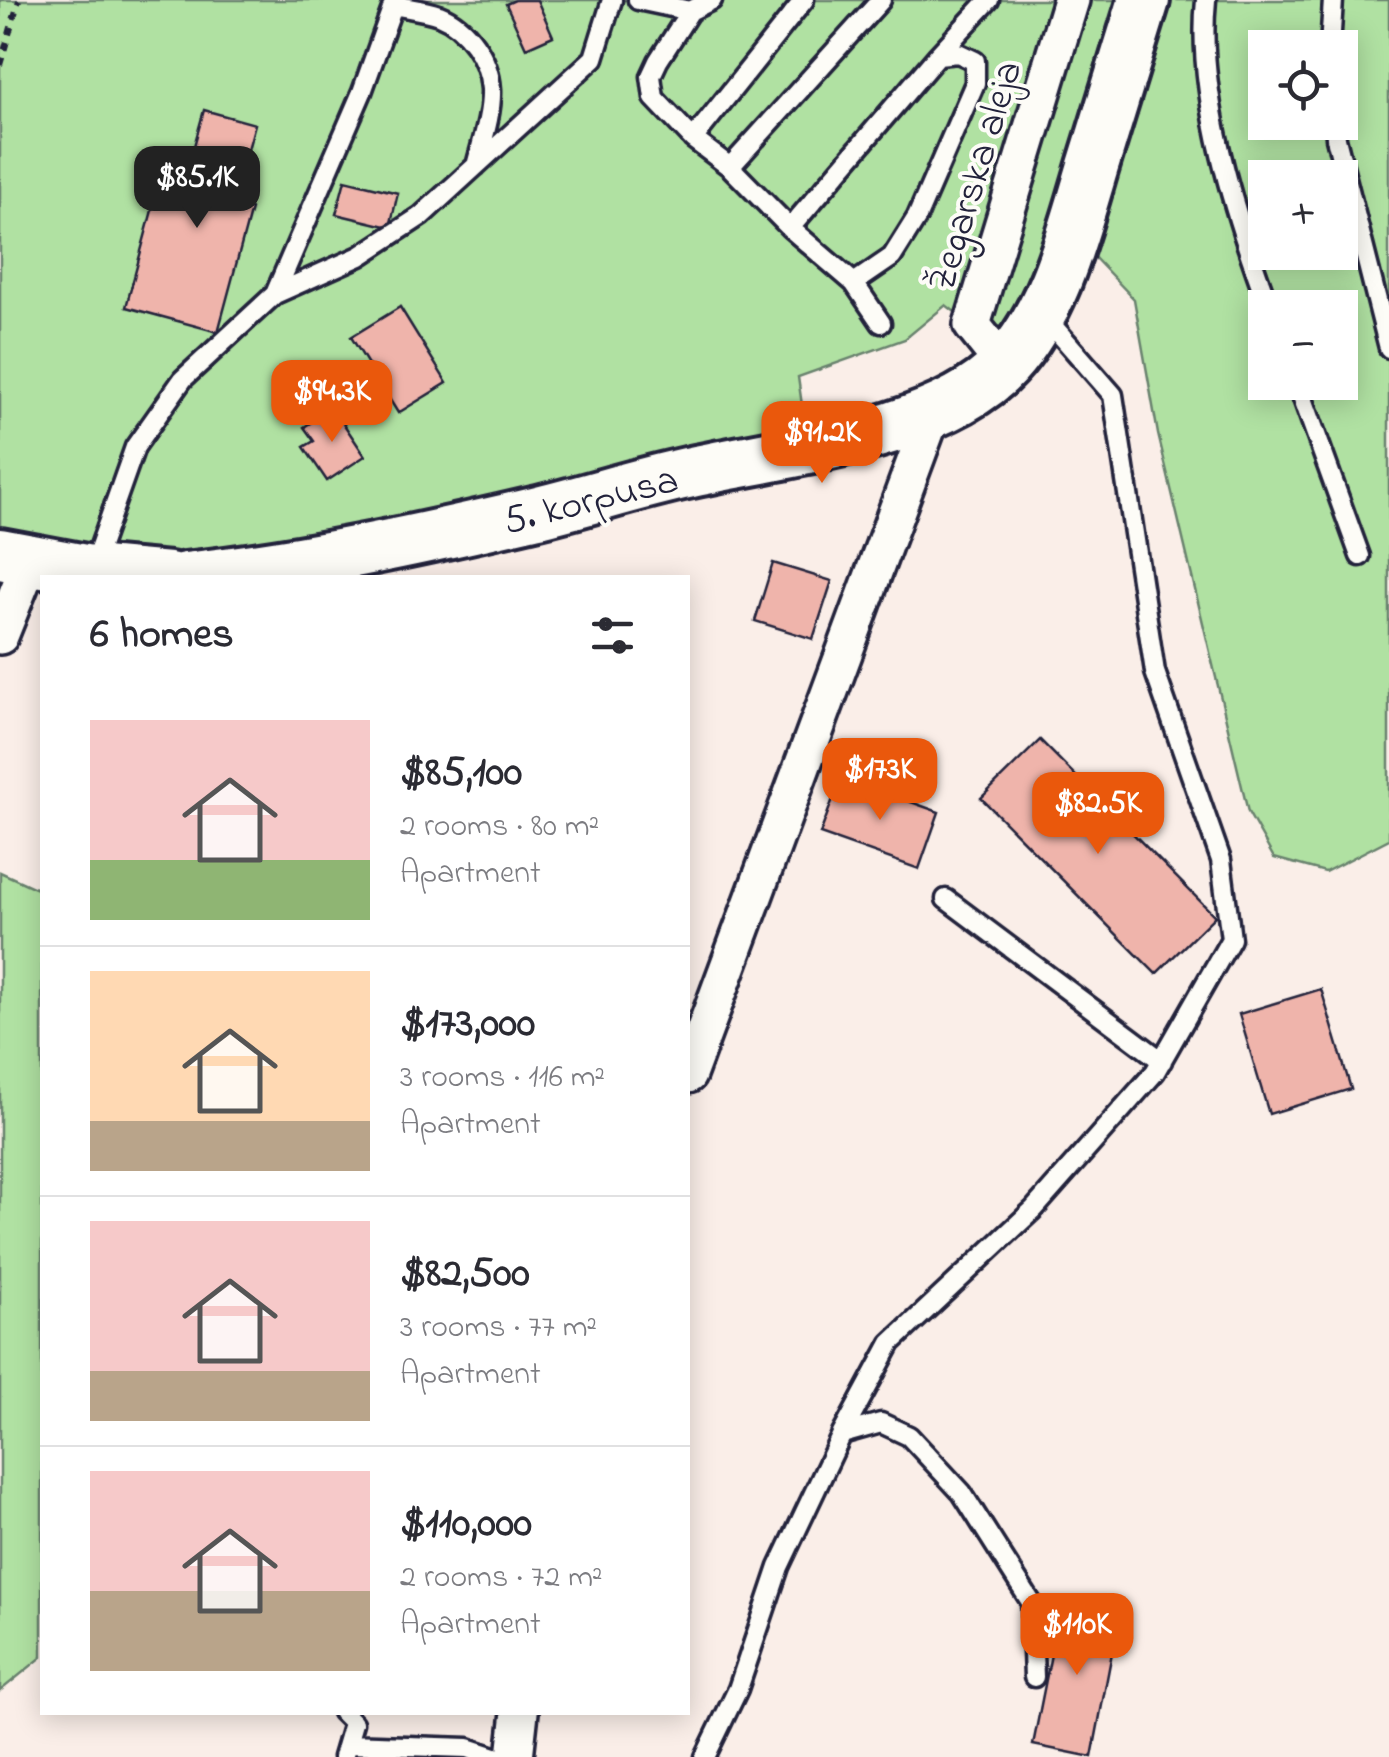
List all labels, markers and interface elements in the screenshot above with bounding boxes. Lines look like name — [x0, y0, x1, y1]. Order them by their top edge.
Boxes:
map controls — [1248, 30, 1358, 400]
button: locate — [1248, 30, 1358, 140]
street label: Žegarska aleja — [914, 54, 1040, 299]
pin: $85.1K — [116, 146, 278, 231]
text: $85.1K — [156, 155, 238, 202]
button: + — [1248, 160, 1358, 270]
button: − — [1248, 290, 1358, 400]
pin: $94.3K — [251, 360, 413, 445]
text: $94.3K — [293, 369, 371, 416]
pin: $91.2K — [741, 401, 903, 486]
text: $91.2K — [783, 410, 861, 457]
street label: 5. korpusa — [497, 452, 685, 553]
text: 6 homes — [90, 605, 234, 666]
icon: filters — [585, 608, 640, 663]
pin: $173K — [810, 738, 950, 823]
text: $85,100 — [400, 743, 522, 804]
text: $173K — [844, 747, 916, 794]
icon: home — [170, 760, 290, 880]
pin: $82.5K — [1017, 772, 1179, 857]
text: $82.5K — [1054, 781, 1142, 828]
text: 2 rooms · 80 m² — [400, 804, 599, 851]
text: Apartment — [400, 851, 541, 898]
text: $173,000 — [400, 994, 535, 1055]
icon: home — [170, 1011, 290, 1131]
text: 3 rooms · 116 m² — [400, 1055, 605, 1102]
text: Apartment — [400, 1102, 541, 1149]
text: $82,500 — [400, 1244, 530, 1305]
icon: home — [170, 1261, 290, 1381]
text: 3 rooms · 77 m² — [400, 1305, 597, 1352]
text: Apartment — [400, 1352, 541, 1399]
text: $110,000 — [400, 1494, 532, 1555]
icon: home — [170, 1511, 290, 1631]
text: 2 rooms · 72 m² — [400, 1555, 602, 1602]
pin: $110K — [1007, 1593, 1147, 1678]
text: Apartment — [400, 1602, 541, 1649]
text: $110K — [1042, 1602, 1112, 1649]

